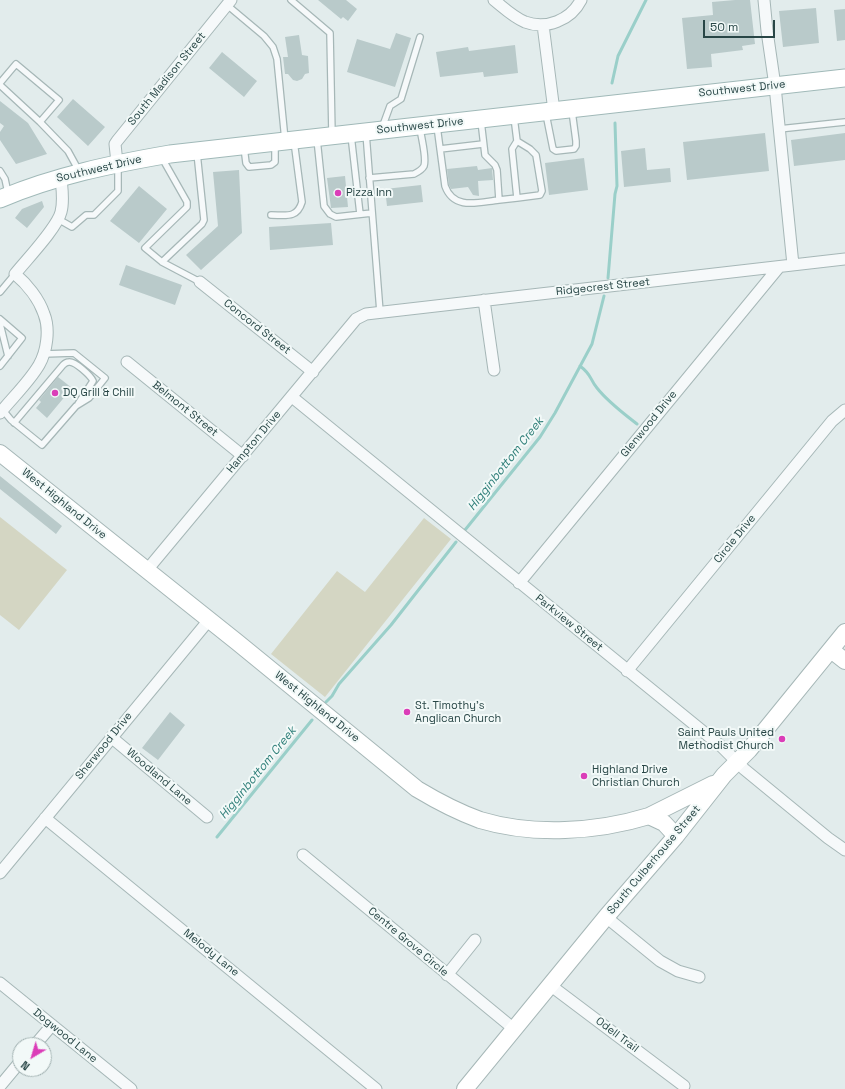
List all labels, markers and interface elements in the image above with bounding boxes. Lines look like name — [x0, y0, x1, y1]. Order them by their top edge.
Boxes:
scale bar — [705, 12, 777, 38]
text: 50 m — [710, 19, 738, 35]
street label: South Madison Street — [125, 30, 209, 128]
street label: Southwest Drive — [698, 78, 786, 100]
street label: Southwest Drive — [376, 115, 464, 137]
street label: Southwest Drive — [55, 153, 143, 185]
place label: Pizza Inn — [346, 186, 392, 200]
marker: Pizza Inn — [333, 188, 343, 198]
street label: Ridgecrest Street — [555, 275, 651, 299]
street label: Concord Street — [221, 297, 293, 357]
street label: Belmont Street — [149, 378, 221, 440]
place label: DQ Grill & Chill — [63, 386, 134, 400]
marker: DQ Grill & Chill — [50, 388, 60, 398]
street label: Glenwood Drive — [618, 388, 680, 460]
street label: Hampton Drive — [224, 408, 284, 476]
water label: Higginbottom Creek — [465, 414, 547, 514]
street label: West Highland Drive — [19, 466, 109, 542]
street label: Circle Drive — [711, 512, 759, 566]
street label: Parkview Street — [533, 592, 605, 654]
street label: West Highland Drive — [272, 669, 362, 745]
place label: St. Timothy's Anglican Church — [415, 699, 501, 725]
marker: St. Timothy's Anglican Church — [402, 707, 412, 717]
street label: Sherwood Drive — [73, 710, 135, 782]
water label: Higginbottom Creek — [216, 724, 300, 822]
place label: Saint Pauls United Methodist Church — [678, 726, 774, 752]
marker: Saint Pauls United Methodist Church — [777, 734, 787, 744]
street label: Woodland Lane — [124, 746, 194, 808]
place label: Highland Drive Christian Church — [592, 763, 680, 789]
marker: Highland Drive Christian Church — [579, 771, 589, 781]
street label: South Culberhouse Street — [605, 803, 703, 917]
street label: Centre Grove Circle — [365, 905, 451, 979]
street label: Melody Lane — [181, 927, 241, 979]
street label: Dogwood Lane — [30, 1006, 100, 1066]
street label: Odell Trail — [593, 1015, 641, 1055]
north arrow — [12, 1037, 52, 1077]
text: N — [18, 1058, 32, 1073]

